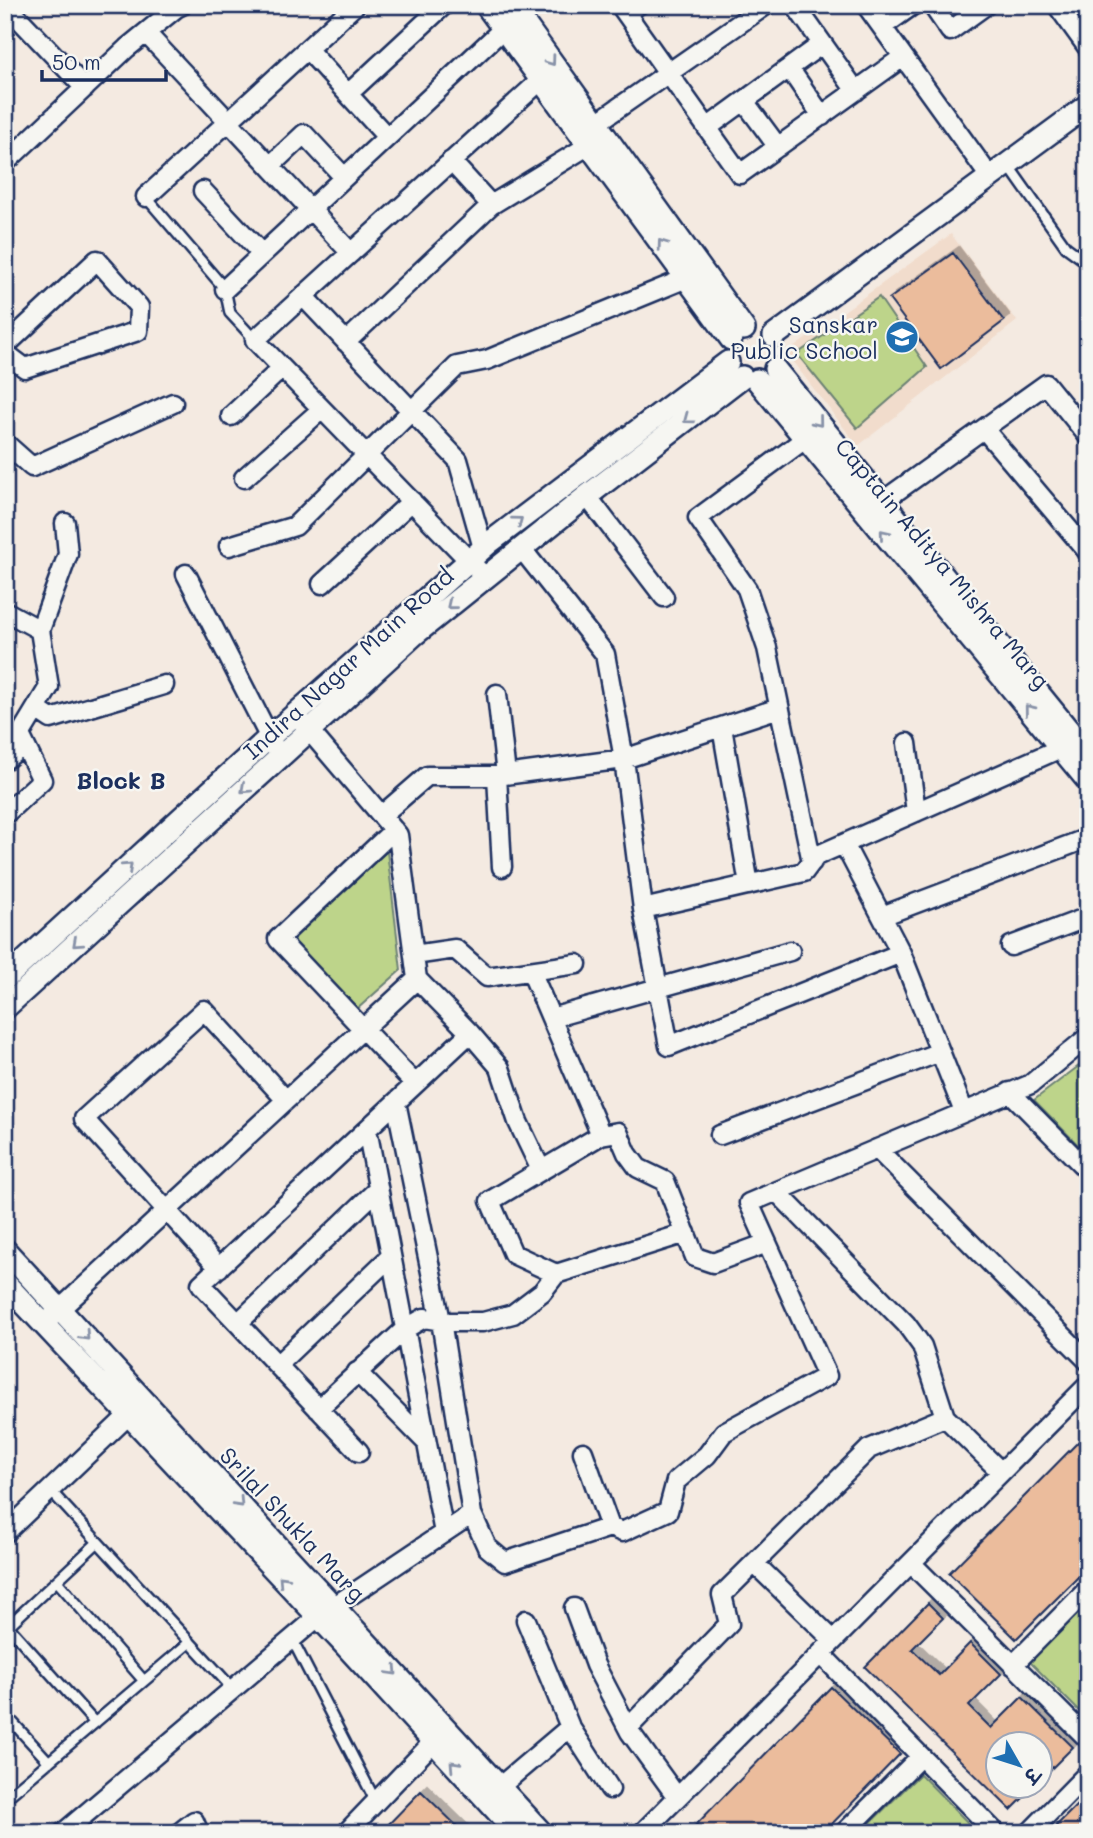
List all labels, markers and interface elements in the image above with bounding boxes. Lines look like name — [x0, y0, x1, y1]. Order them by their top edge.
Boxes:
scale bar — [42, 38, 166, 82]
text: 50 m — [52, 48, 101, 75]
one-way arrow — [543, 53, 555, 66]
one-way arrow — [658, 239, 670, 252]
place label: Sanskar Public School — [731, 309, 878, 365]
school or university icon: Sanskar Public School — [883, 318, 921, 356]
one-way arrow — [683, 410, 696, 423]
one-way arrow — [810, 413, 822, 426]
street label: Captain Aditya Mishra Marg — [829, 431, 1057, 695]
one-way arrow — [510, 516, 523, 529]
one-way arrow — [880, 529, 892, 542]
street label: Indira Nagar Main Road — [237, 561, 459, 765]
one-way arrow — [447, 596, 459, 609]
one-way arrow — [1025, 705, 1037, 718]
district label: Block B — [76, 764, 166, 795]
one-way arrow — [240, 781, 253, 793]
one-way arrow — [120, 862, 133, 875]
one-way arrow — [72, 934, 85, 947]
one-way arrow — [76, 1328, 89, 1341]
street label: Srilal Shukla Marg — [214, 1440, 372, 1608]
one-way arrow — [230, 1495, 243, 1508]
one-way arrow — [279, 1575, 292, 1588]
one-way arrow — [384, 1663, 397, 1676]
north arrow — [984, 1730, 1054, 1800]
one-way arrow — [450, 1760, 463, 1773]
text: उ — [1017, 1762, 1048, 1791]

